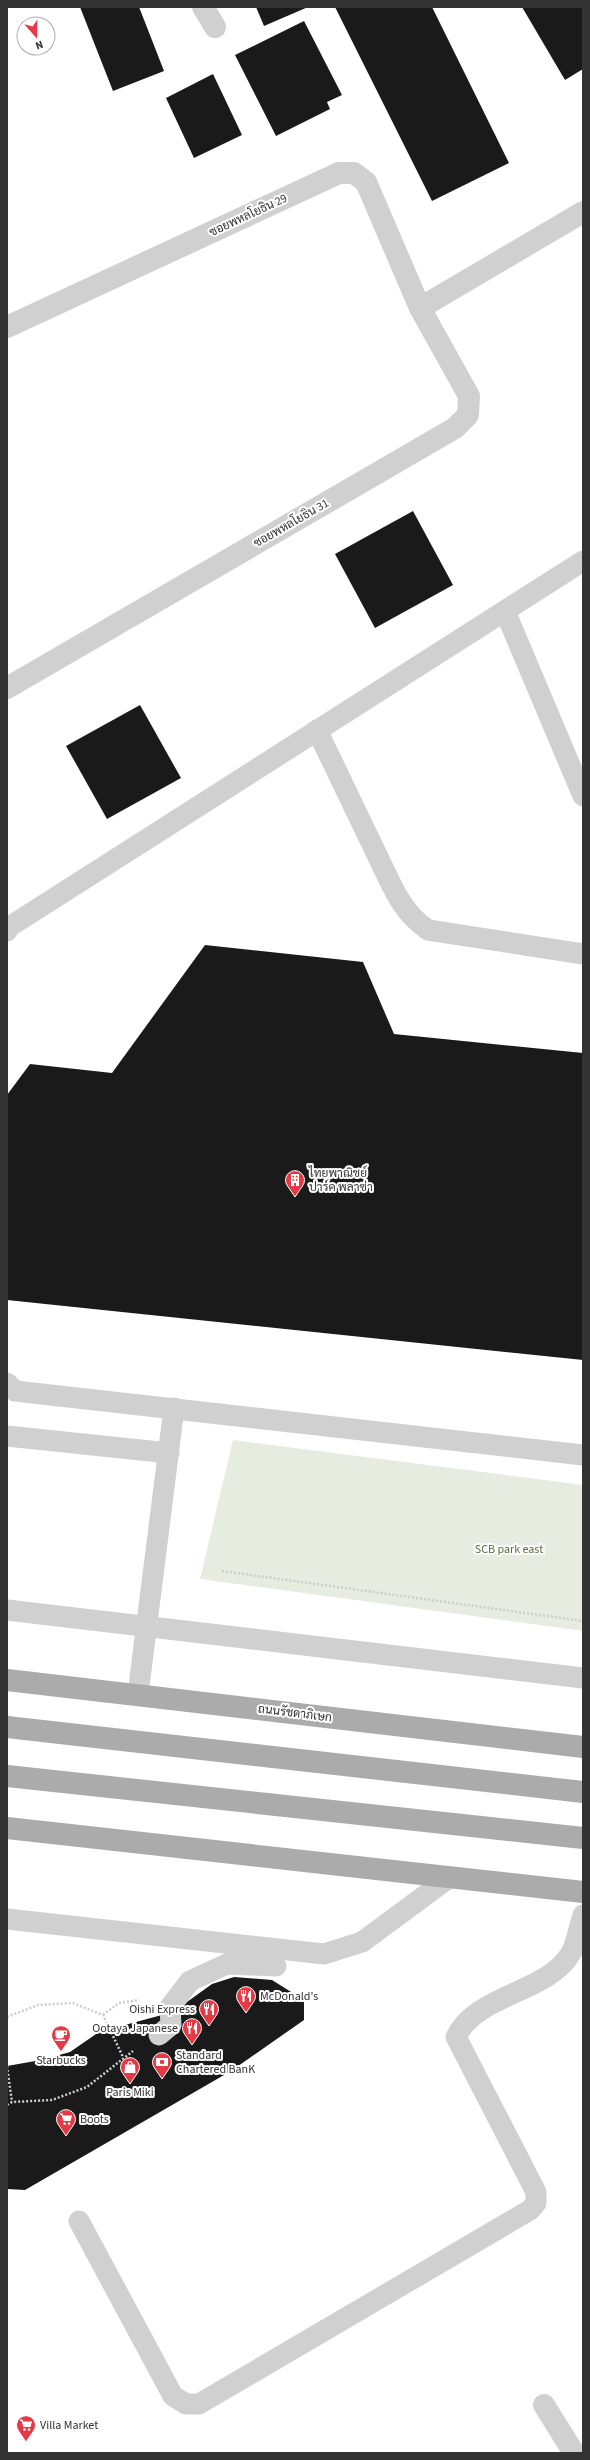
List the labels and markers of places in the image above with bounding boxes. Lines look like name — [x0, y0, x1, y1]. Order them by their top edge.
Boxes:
place label: ไทยพาณิชย์ ปาร์ค พลาซ่า — [308, 1165, 373, 1196]
building icon: ไทยพาณิชย์ ปาร์ค พลาซ่า — [284, 1169, 306, 1197]
restaurant icon: McDonald's — [235, 1985, 257, 2013]
place label: McDonald's — [260, 1988, 318, 2005]
restaurant icon: Oishi Express — [198, 1998, 220, 2026]
place label: Oishi Express — [129, 2001, 195, 2018]
restaurant icon: Ootaya Japanese — [181, 2017, 203, 2045]
place label: Ootaya Japanese — [92, 2020, 178, 2037]
cafe icon: Starbucks — [50, 2024, 72, 2052]
place label: Standard Chartered BanK — [176, 2047, 255, 2078]
bank icon: Standard Chartered BanK — [151, 2051, 173, 2079]
place label: Starbucks — [36, 2052, 86, 2069]
shop icon: Paris Miki — [119, 2056, 141, 2084]
place label: Paris Miki — [106, 2084, 154, 2101]
supermarket icon: Boots — [55, 2108, 77, 2136]
place label: Boots — [80, 2111, 109, 2128]
supermarket icon: Villa Market — [15, 2414, 37, 2442]
place label: Villa Market — [40, 2417, 98, 2434]

